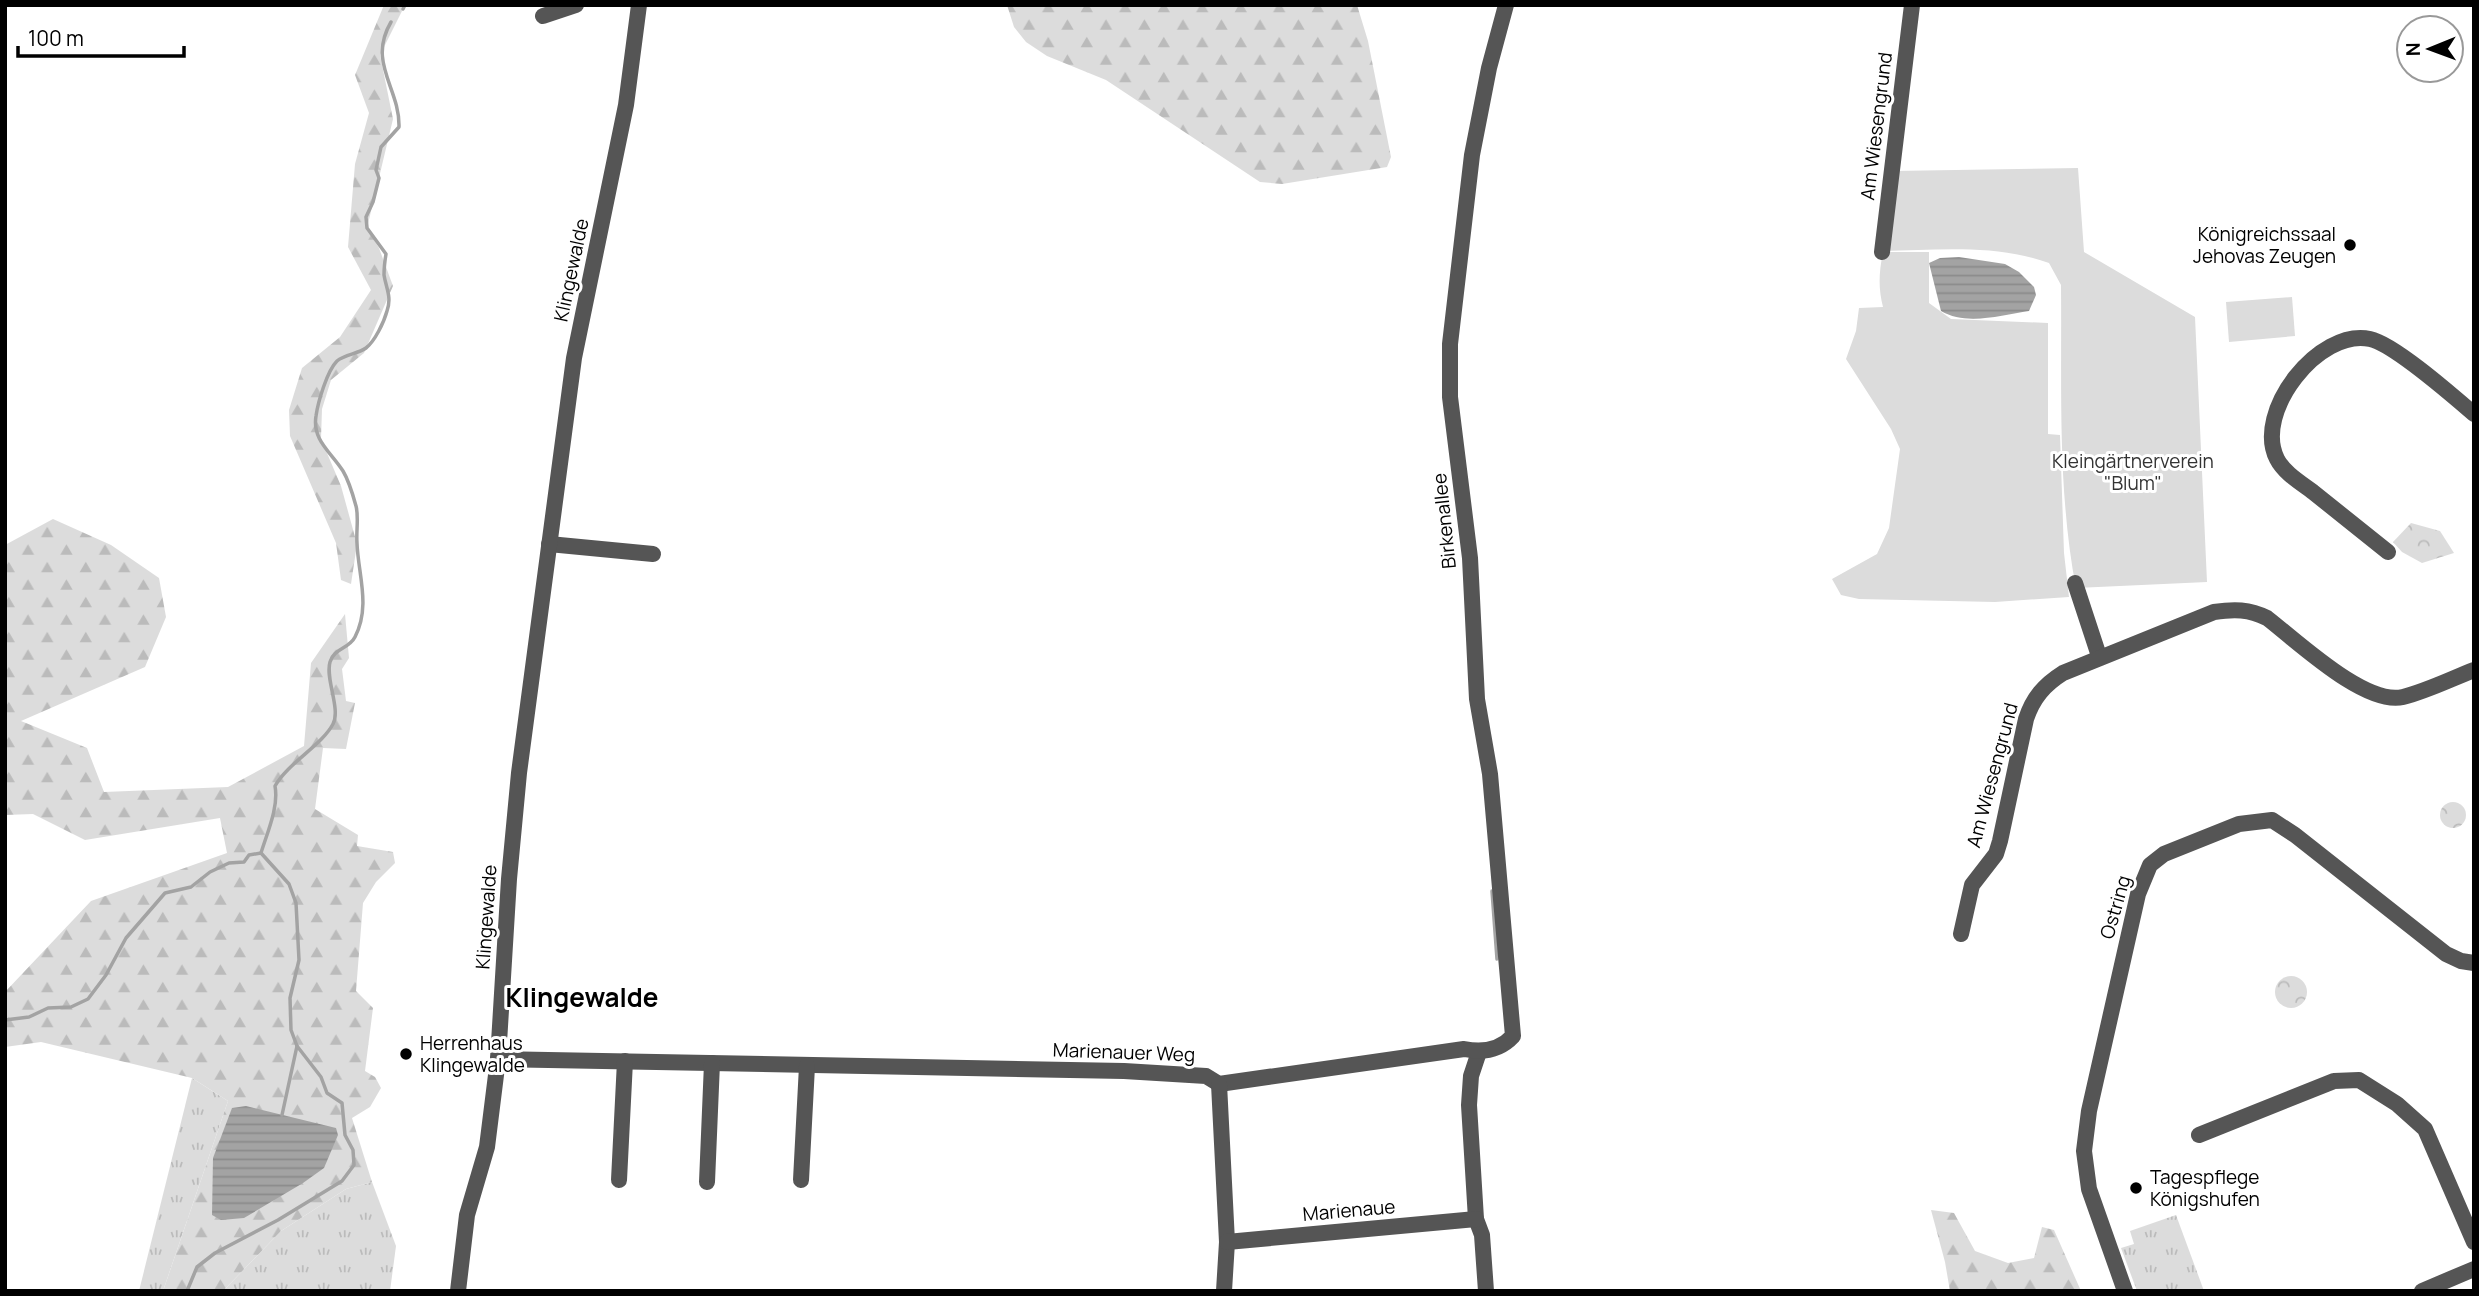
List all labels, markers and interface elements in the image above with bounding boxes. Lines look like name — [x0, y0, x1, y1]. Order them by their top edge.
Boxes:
scale bar — [18, 14, 184, 58]
north arrow — [2395, 14, 2465, 84]
text: 100 m — [28, 24, 84, 52]
text: N — [2400, 42, 2426, 56]
street label: Am Wiesengrund — [1854, 51, 1898, 201]
street label: Klingewalde — [547, 216, 595, 324]
place label: Königreichssaal Jehovas Zeugen — [2193, 221, 2336, 269]
marker: Königreichssaal Jehovas Zeugen — [2342, 237, 2358, 253]
park label: Kleingärtnerverein "Blum" — [2052, 448, 2214, 496]
street label: Birkenallee — [1426, 472, 1462, 570]
street label: Am Wiesengrund — [1960, 700, 2024, 850]
street label: Klingewalde — [469, 864, 503, 970]
street label: Ostring — [2094, 872, 2136, 942]
district label: Klingewalde — [506, 979, 658, 1015]
place label: Herrenhaus Klingewalde — [420, 1030, 525, 1078]
street label: Marienauer Weg — [1052, 1037, 1196, 1067]
marker: Herrenhaus Klingewalde — [398, 1046, 414, 1062]
place label: Tagespflege Königshufen — [2150, 1164, 2260, 1212]
marker: Tagespflege Königshufen — [2128, 1180, 2144, 1196]
street label: Marienaue — [1302, 1193, 1396, 1227]

